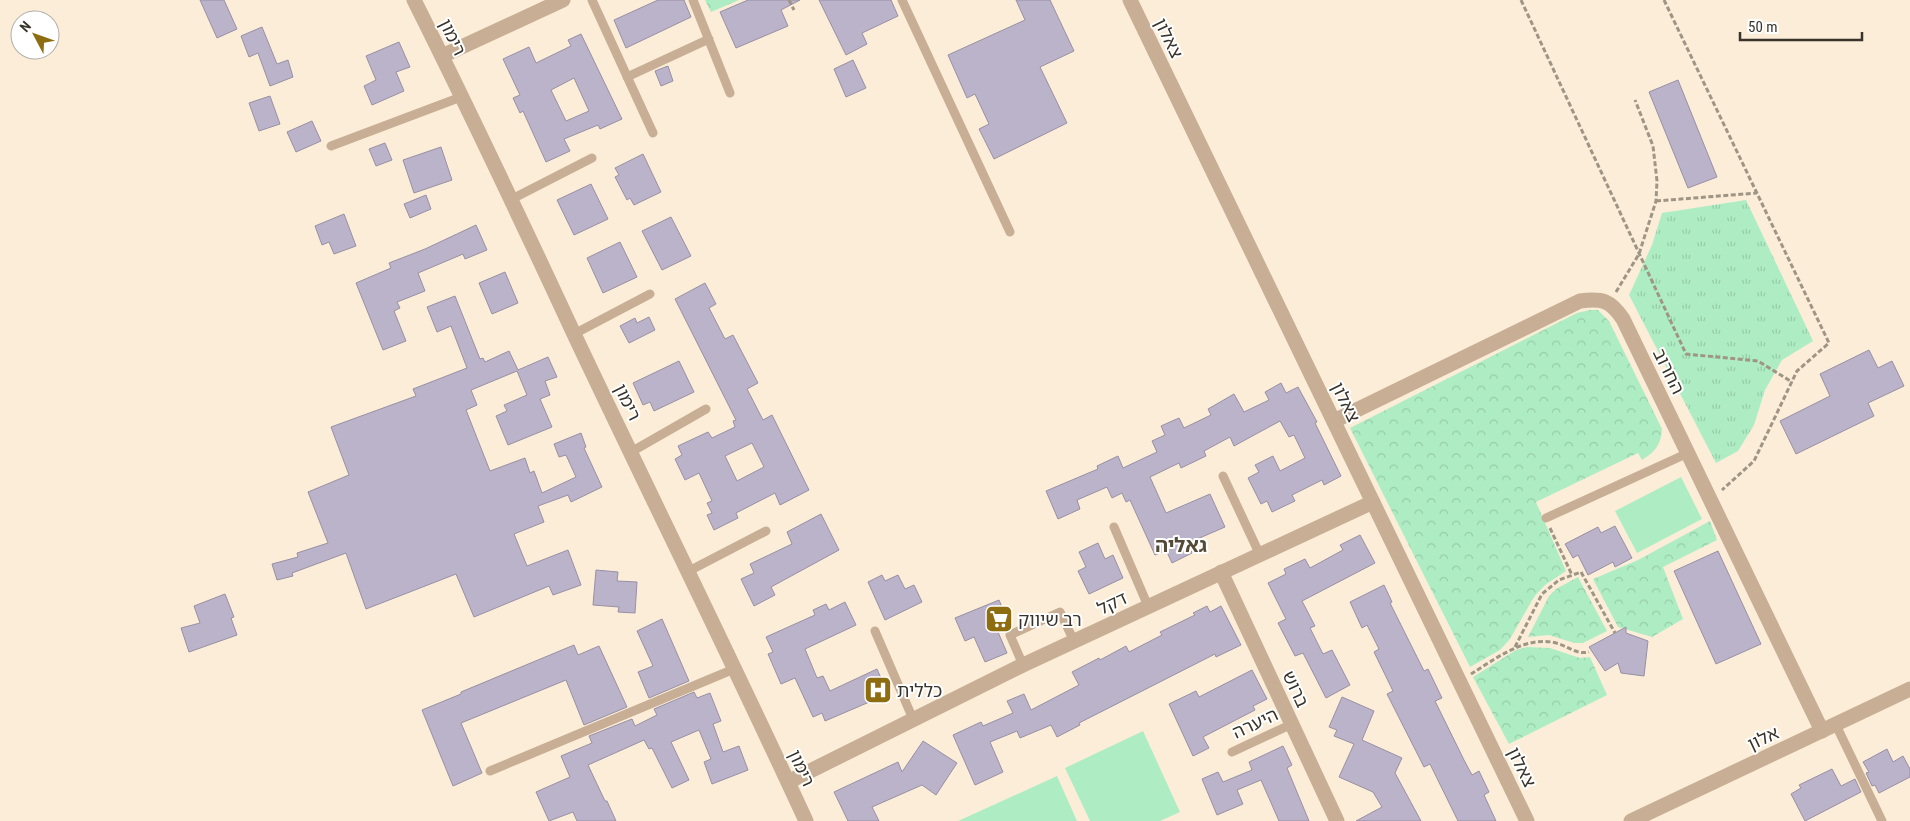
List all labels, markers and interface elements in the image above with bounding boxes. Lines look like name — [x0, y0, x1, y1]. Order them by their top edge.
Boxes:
north arrow — [10, 10, 60, 60]
scale bar — [1740, 10, 1862, 42]
street label: רימון — [435, 15, 471, 59]
street label: צאלון — [1150, 15, 1188, 61]
text: N — [16, 18, 34, 35]
text: 50 m — [1748, 18, 1778, 36]
street label: החרוב — [1649, 345, 1689, 397]
street label: צאלון — [1327, 379, 1365, 425]
street label: רימון — [610, 380, 646, 424]
district label: גאליה — [1155, 533, 1207, 557]
street label: דקל — [1094, 587, 1130, 619]
supermarket icon: רב שיווק — [984, 604, 1014, 634]
place label: רב שיווק — [1018, 609, 1082, 630]
street label: ברוש — [1278, 667, 1314, 711]
hospital icon: כללית — [863, 675, 893, 705]
place label: כללית — [897, 680, 942, 701]
street label: היערה — [1229, 703, 1281, 743]
street label: אלון — [1744, 722, 1782, 754]
street label: צאלון — [1503, 744, 1541, 790]
street label: רימון — [784, 746, 820, 790]

